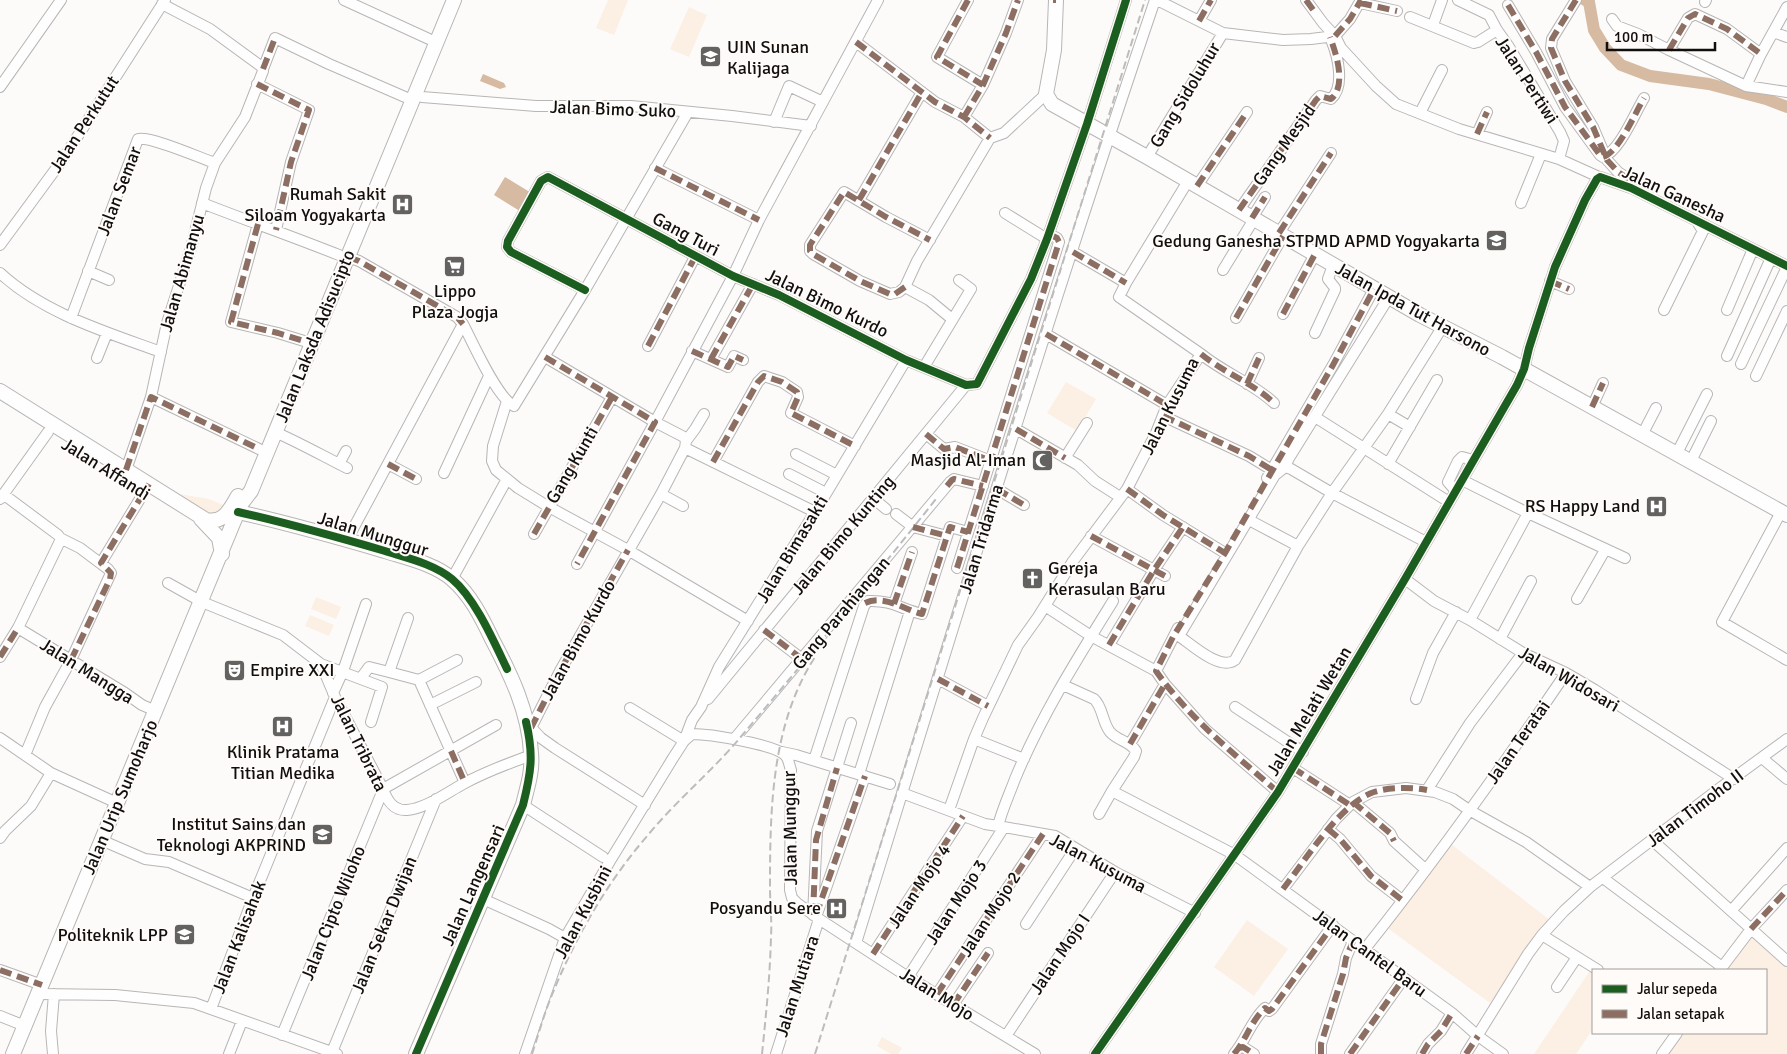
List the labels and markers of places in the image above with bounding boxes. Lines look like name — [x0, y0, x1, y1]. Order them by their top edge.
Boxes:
place label: UIN Sunan Kalijaga — [727, 36, 809, 79]
school or university icon: UIN Sunan Kalijaga — [699, 45, 723, 69]
place label: Rumah Sakit Siloam Yogyakarta — [244, 183, 386, 226]
hospital icon: Rumah Sakit Siloam Yogyakarta — [390, 192, 414, 216]
school or university icon: Gedung Ganesha STPMD APMD Yogyakarta — [1484, 229, 1508, 253]
place label: Gedung Ganesha STPMD APMD Yogyakarta — [1152, 230, 1480, 252]
supermarket icon: Lippo Plaza Jogja — [443, 254, 467, 278]
place label: Lippo Plaza Jogja — [412, 280, 498, 323]
mosque icon: Masjid Al-Iman — [1030, 448, 1054, 472]
place label: Masjid Al-Iman — [910, 449, 1026, 471]
hospital icon: RS Happy Land — [1644, 494, 1668, 518]
place label: RS Happy Land — [1525, 495, 1640, 517]
place label: Gereja Kerasulan Baru — [1048, 557, 1165, 600]
church icon: Gereja Kerasulan Baru — [1020, 566, 1044, 590]
theatre icon: Empire XXI — [222, 658, 246, 682]
place label: Empire XXI — [250, 659, 335, 681]
hospital icon: Klinik Pratama Titian Medika — [271, 715, 295, 739]
place label: Klinik Pratama Titian Medika — [227, 741, 339, 784]
place label: Institut Sains dan Teknologi AKPRIND — [157, 813, 306, 856]
school or university icon: Institut Sains dan Teknologi AKPRIND — [310, 822, 334, 846]
hospital icon: Posyandu Sere — [825, 896, 849, 920]
place label: Posyandu Sere — [709, 897, 821, 919]
school or university icon: Politeknik LPP — [172, 923, 196, 947]
place label: Politeknik LPP — [57, 924, 168, 946]

